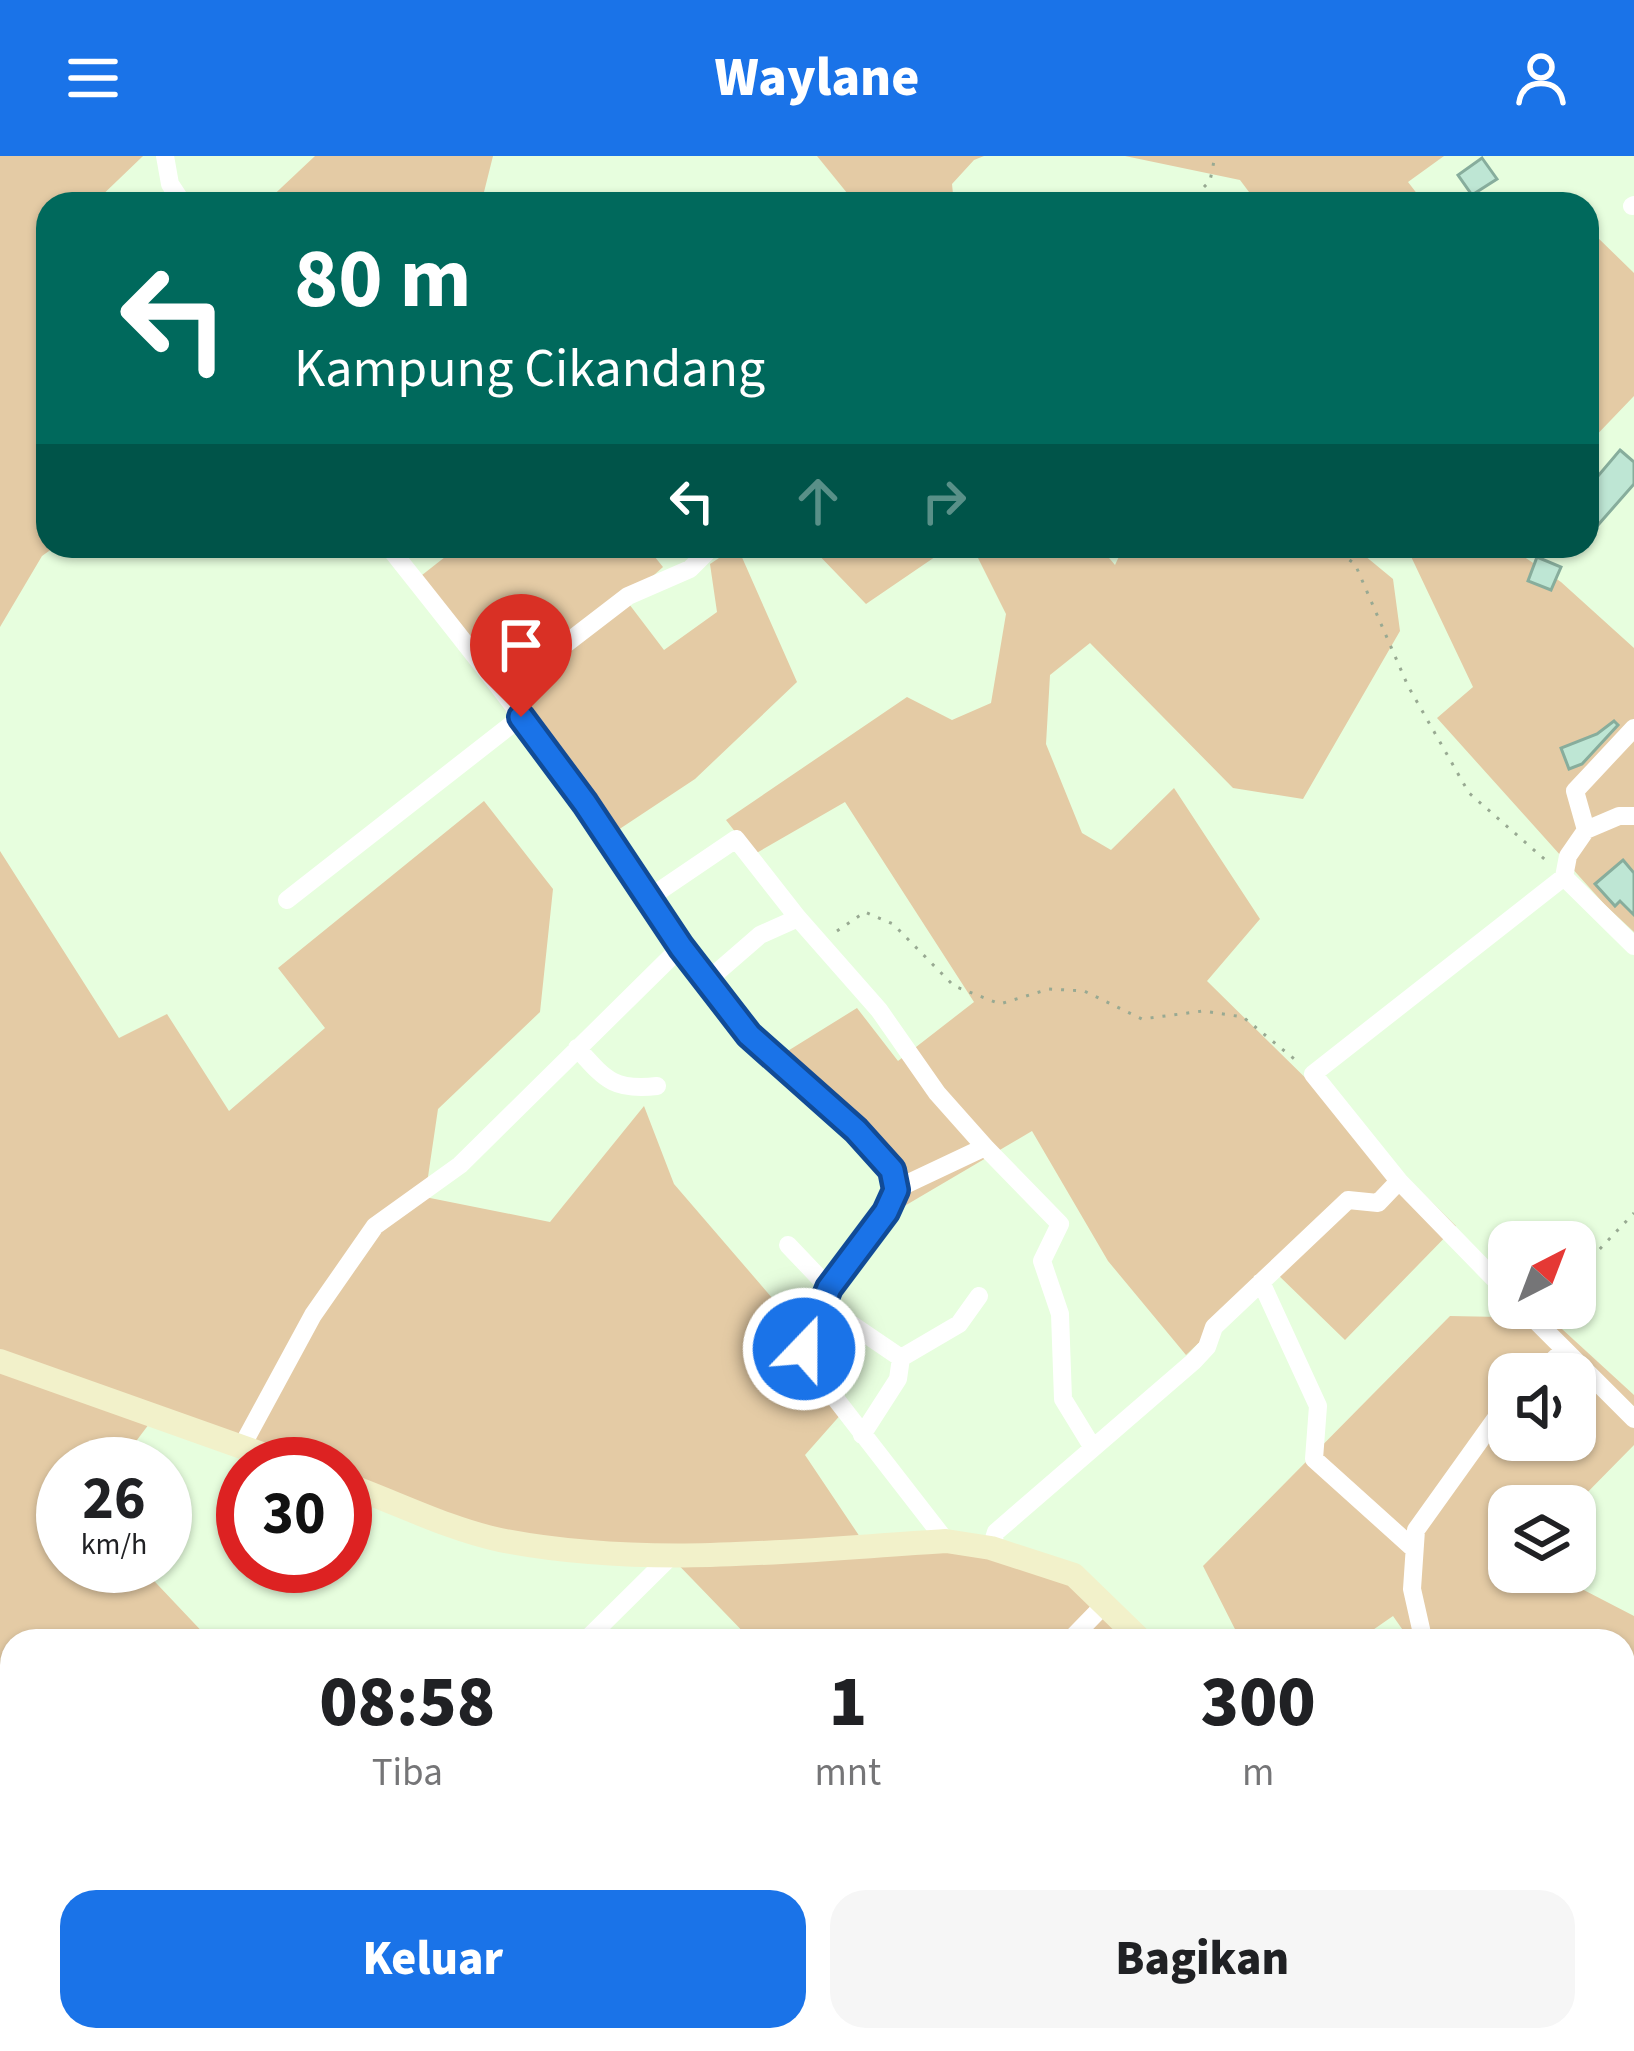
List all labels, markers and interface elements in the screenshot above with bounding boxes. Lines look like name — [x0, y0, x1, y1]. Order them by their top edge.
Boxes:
text: Waylane — [715, 40, 919, 117]
icon: menu — [60, 45, 126, 111]
icon: person — [1508, 45, 1574, 111]
text: 80 m — [294, 220, 472, 340]
icon: left — [96, 240, 252, 396]
text: Kampung Cikandang — [294, 331, 765, 408]
icon: left — [659, 468, 725, 534]
icon: ahead — [785, 468, 851, 534]
icon: right — [911, 468, 977, 534]
pin — [470, 594, 572, 717]
icon: arrive — [488, 612, 554, 678]
north arrow — [1488, 1221, 1596, 1329]
map controls — [1488, 1221, 1596, 1593]
position arrow — [741, 1286, 867, 1412]
button: sound — [1488, 1353, 1596, 1461]
speed limit sign: 30 — [216, 1437, 372, 1593]
text: 26 — [82, 1457, 146, 1542]
button: layers — [1488, 1485, 1596, 1593]
text: km/h — [81, 1523, 147, 1566]
text: 08:58 — [319, 1651, 495, 1754]
text: 1 — [829, 1651, 867, 1754]
text: 300 — [1200, 1651, 1316, 1754]
text: Tiba — [372, 1745, 443, 1801]
text: mnt — [814, 1745, 881, 1801]
text: m — [1242, 1745, 1274, 1801]
button: Keluar — [60, 1890, 806, 2028]
button: Bagikan — [830, 1890, 1575, 2028]

